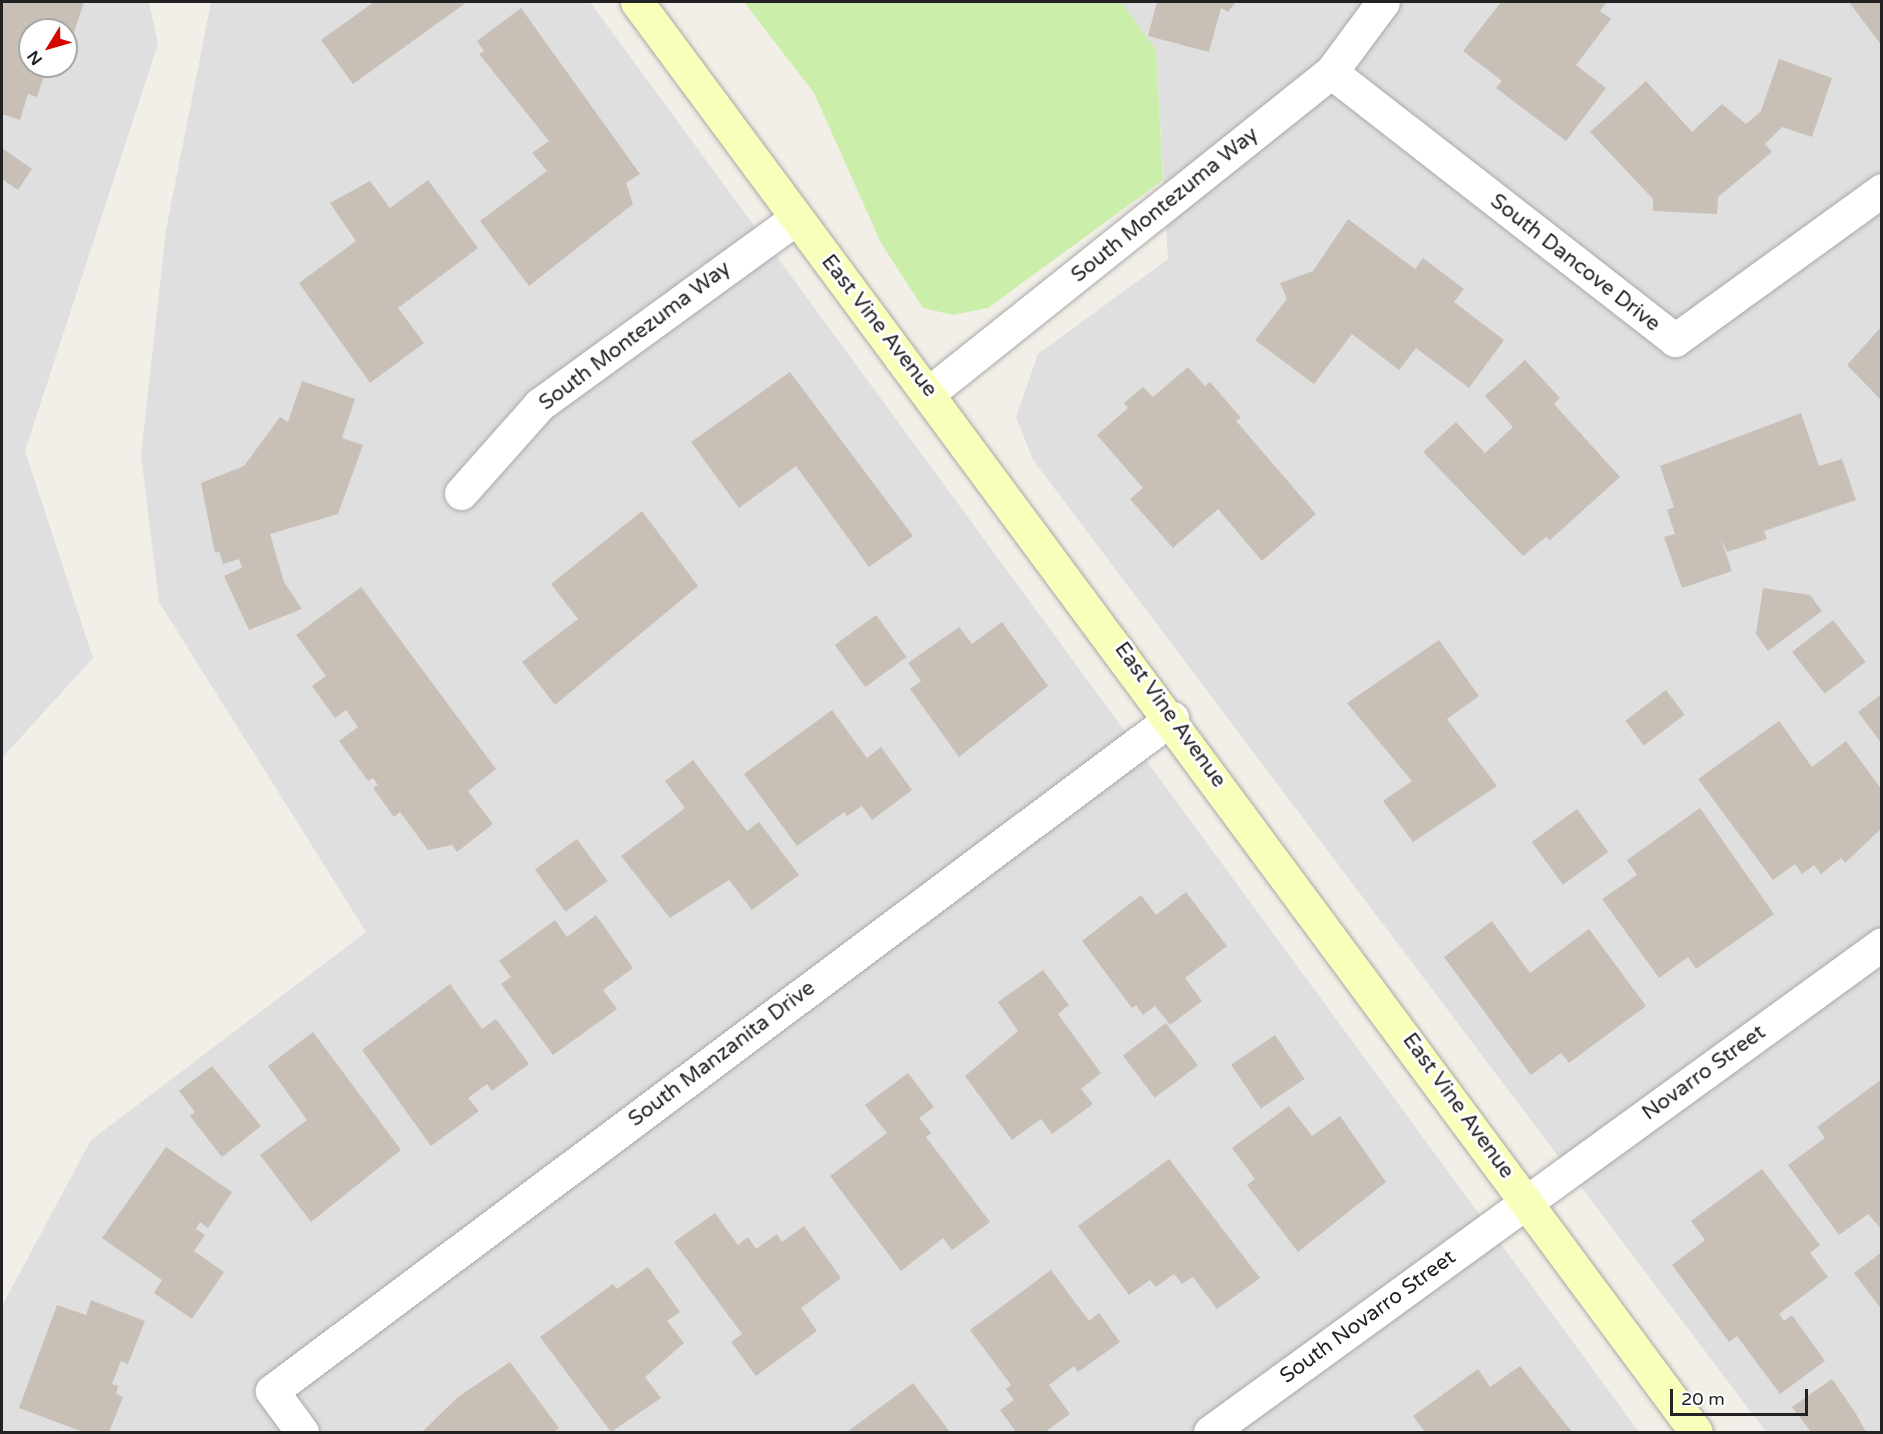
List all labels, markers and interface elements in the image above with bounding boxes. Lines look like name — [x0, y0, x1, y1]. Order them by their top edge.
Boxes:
north arrow — [18, 18, 78, 78]
text: N — [23, 46, 47, 69]
street label: South Montezuma Way — [1067, 122, 1263, 288]
street label: South Dancove Drive — [1485, 189, 1665, 337]
street label: East Vine Avenue — [816, 250, 942, 402]
street label: South Montezuma Way — [534, 256, 736, 416]
street label: East Vine Avenue — [1109, 637, 1231, 793]
street label: South Manzanita Drive — [624, 976, 820, 1132]
street label: Novarro Street — [1638, 1020, 1770, 1126]
street label: East Vine Avenue — [1397, 1028, 1519, 1184]
street label: South Novarro Street — [1275, 1245, 1461, 1389]
scale bar — [1673, 1377, 1811, 1415]
text: 20 m — [1681, 1388, 1725, 1410]

